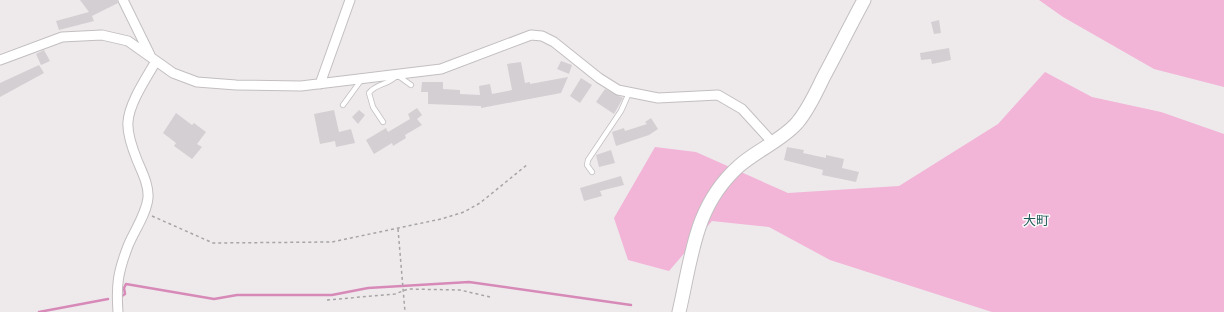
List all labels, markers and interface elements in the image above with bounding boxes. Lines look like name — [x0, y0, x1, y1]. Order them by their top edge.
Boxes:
district label: 大町 — [1023, 212, 1049, 229]

